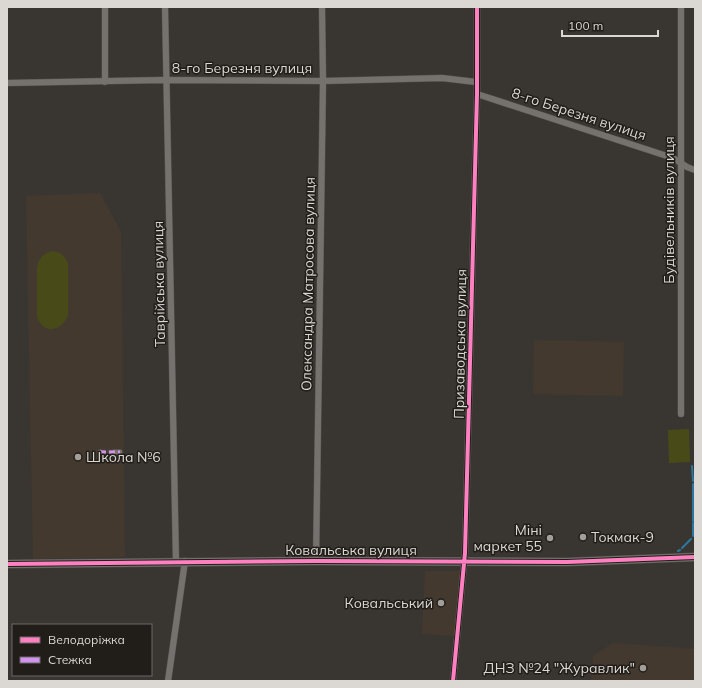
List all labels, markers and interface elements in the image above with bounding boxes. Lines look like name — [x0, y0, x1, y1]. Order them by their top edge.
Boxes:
scale bar — [562, 12, 658, 38]
text: 100 m — [568, 18, 603, 33]
street label: 8-го Березня вулиця — [172, 59, 312, 77]
street label: 8-го Березня вулиця — [509, 84, 649, 144]
street label: Будівельників вулиця — [660, 136, 678, 284]
street label: Олександра Матросова вулиця — [297, 177, 319, 391]
street label: Таврійська вулиця — [149, 221, 169, 347]
street label: Призаводська вулиця — [450, 269, 470, 419]
place label: Школа №6 — [86, 448, 161, 466]
marker: Школа №6 — [73, 452, 83, 462]
place label: Міні маркет 55 — [473, 521, 542, 555]
place label: Токмак-9 — [591, 528, 654, 546]
marker: Токмак-9 — [578, 532, 588, 542]
marker: Міні маркет 55 — [545, 533, 555, 543]
street label: Ковальська вулиця — [285, 541, 417, 559]
place label: Ковальський — [345, 594, 433, 612]
marker: Ковальський — [436, 598, 446, 608]
legend — [12, 624, 152, 676]
text: Велодоріжка — [48, 632, 125, 647]
text: Стежка — [48, 652, 92, 667]
place label: ДНЗ №24 "Журавлик" — [483, 659, 635, 677]
marker: ДНЗ №24 "Журавлик" — [638, 663, 648, 673]

